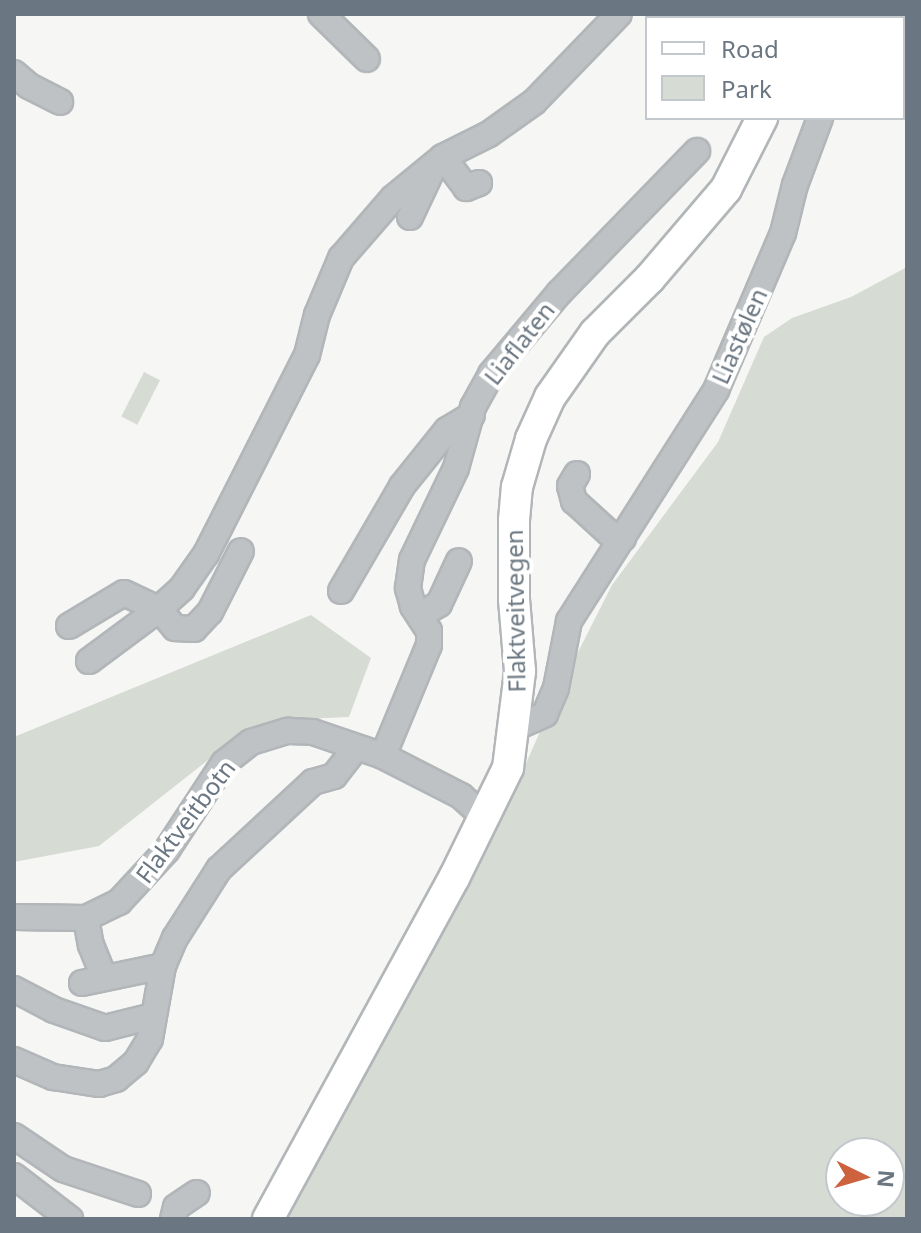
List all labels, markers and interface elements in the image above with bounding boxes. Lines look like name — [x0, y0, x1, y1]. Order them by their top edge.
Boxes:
legend — [645, 16, 905, 120]
text: Road — [721, 32, 779, 65]
text: Park — [721, 72, 772, 105]
street label: Liastølen — [705, 284, 773, 388]
street label: Liaflaten — [478, 296, 560, 390]
street label: Flaktveitvegen — [499, 529, 531, 693]
street label: Flaktveitbotn — [129, 754, 241, 888]
north arrow — [825, 1137, 905, 1217]
text: N — [871, 1169, 903, 1189]

